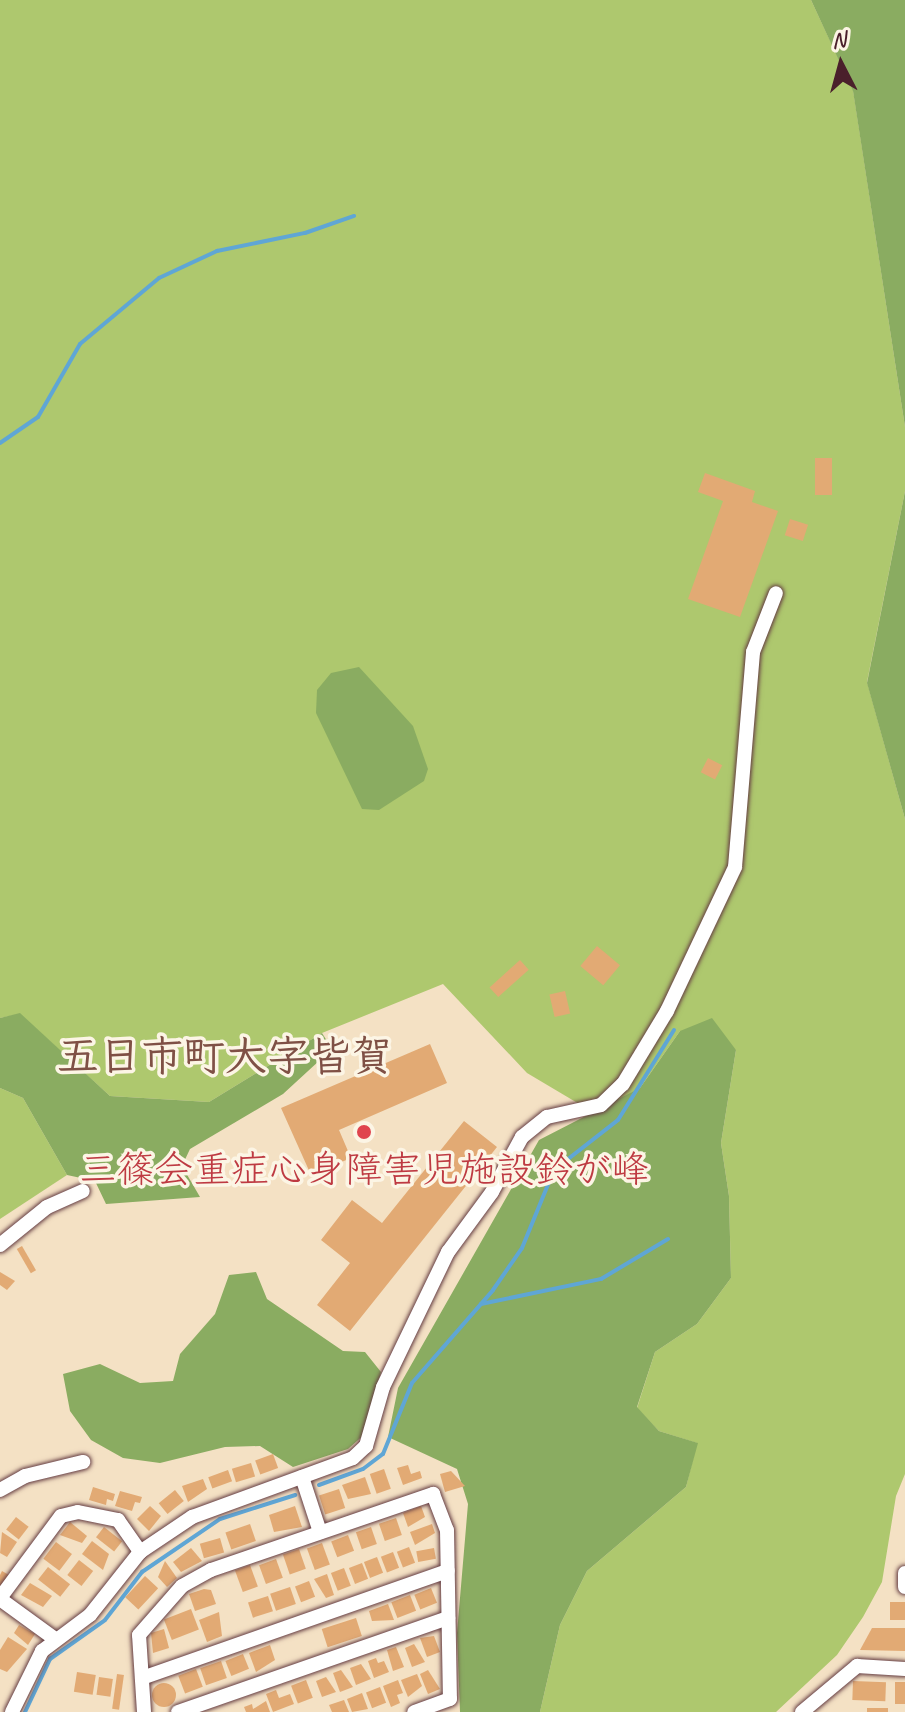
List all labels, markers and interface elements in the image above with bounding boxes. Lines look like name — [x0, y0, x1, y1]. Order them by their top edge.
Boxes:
north arrow — [801, 24, 881, 104]
text: N — [830, 25, 847, 55]
district label: 五日市町大字皆賀 — [57, 1032, 393, 1082]
marker: 三篠会重症心身障害児施設鈴が峰 — [353, 1121, 375, 1143]
place label: 三篠会重症心身障害児施設鈴が峰 — [79, 1147, 649, 1193]

